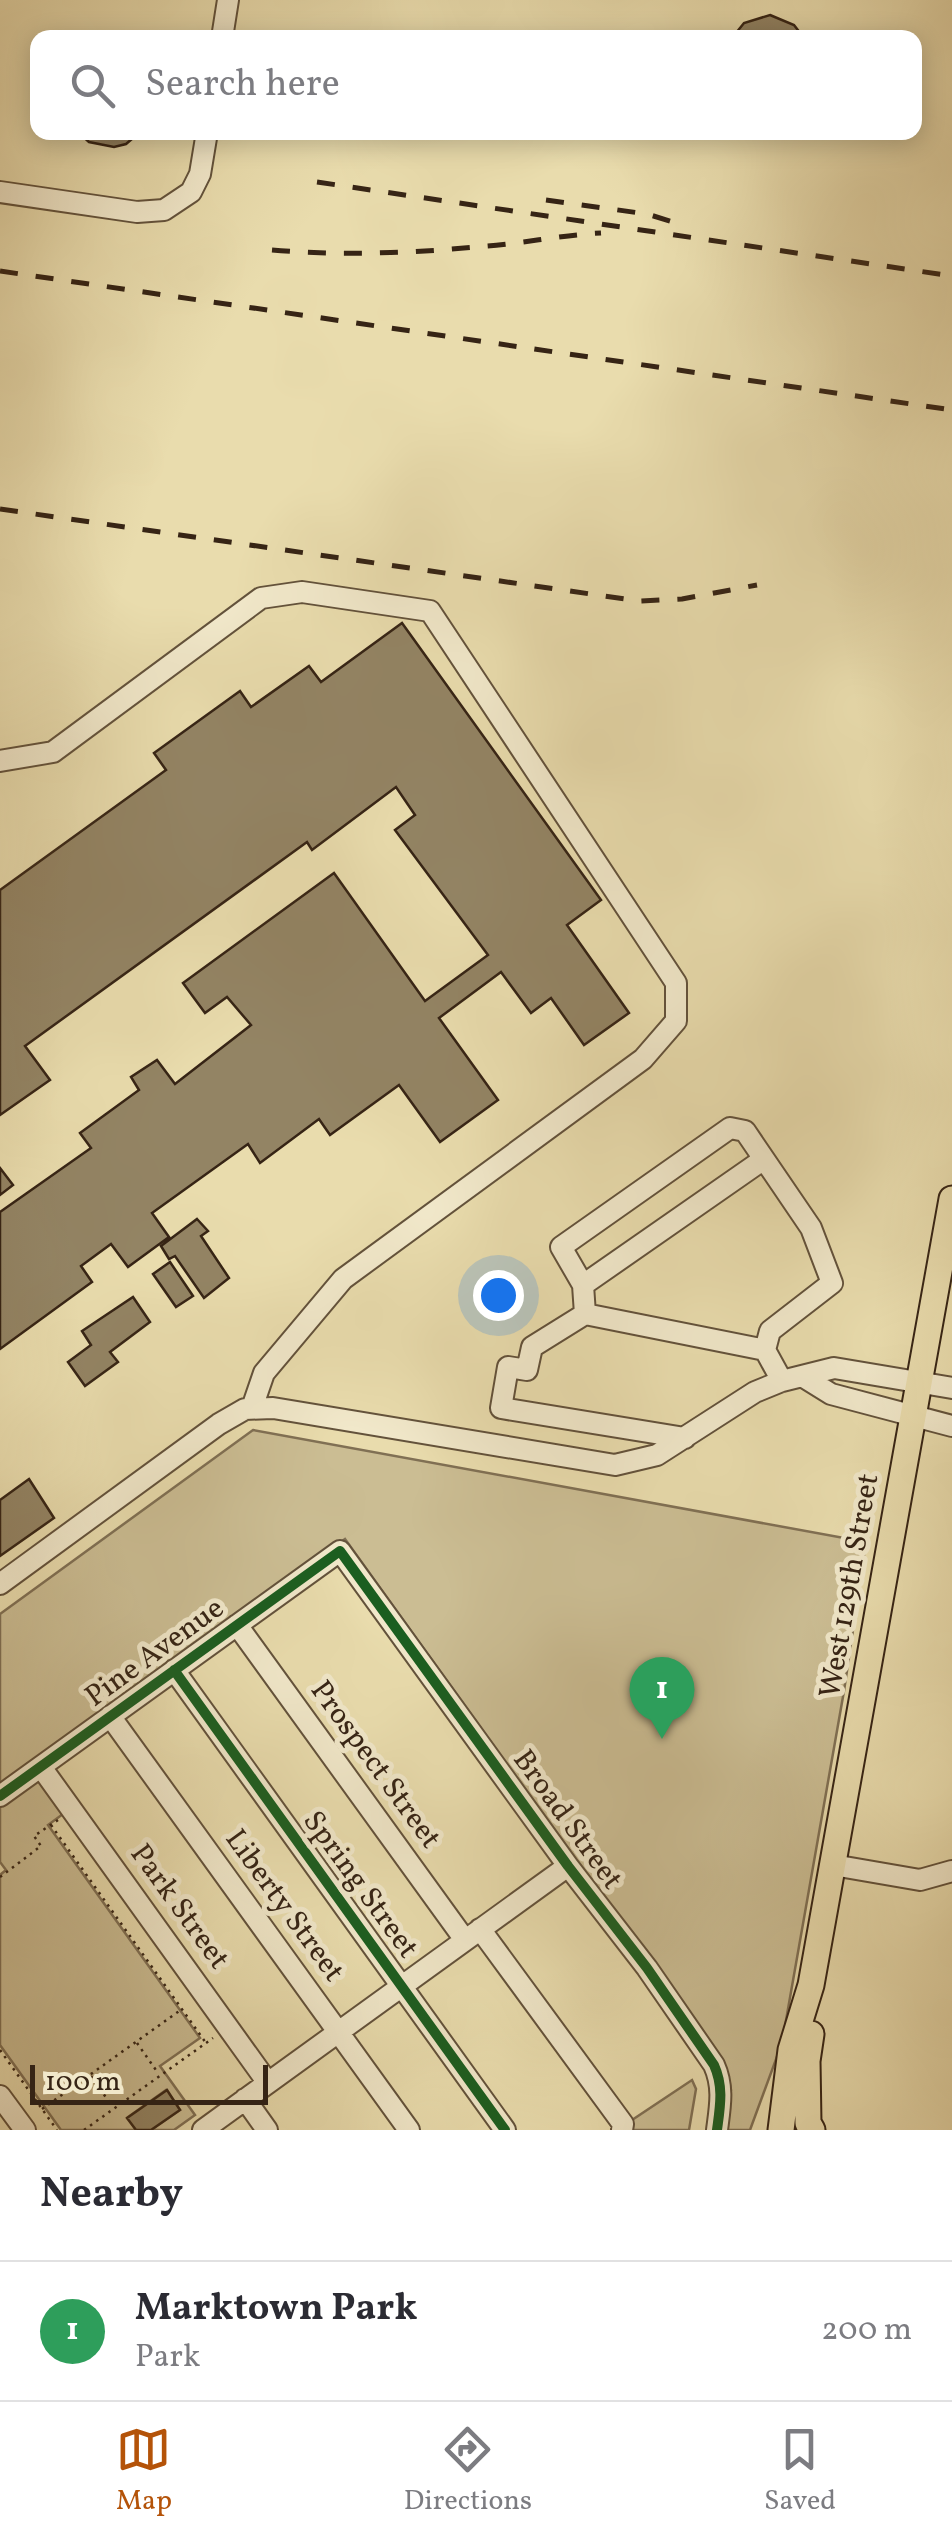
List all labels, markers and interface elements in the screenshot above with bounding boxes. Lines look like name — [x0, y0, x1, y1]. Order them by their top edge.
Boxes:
search box — [30, 30, 922, 140]
icon: search — [65, 58, 120, 113]
text: Search here — [145, 59, 340, 112]
your location — [473, 1270, 524, 1321]
street label: West 129th Street — [810, 1470, 890, 1702]
street label: Pine Avenue — [77, 1588, 233, 1718]
pin: 1 — [630, 1656, 694, 1739]
street label: Prospect Street — [300, 1672, 450, 1858]
street label: Broad Street — [502, 1741, 632, 1899]
street label: Spring Street — [292, 1803, 428, 1967]
street label: Liberty Street — [214, 1821, 354, 1991]
street label: Park Street — [119, 1836, 239, 1978]
scale bar — [30, 2060, 268, 2104]
text: 100 m — [45, 2063, 120, 2102]
text: Nearby — [40, 2166, 183, 2225]
text: Marktown Park — [135, 2283, 417, 2336]
text: 1 — [66, 2309, 79, 2353]
text: 200 m — [821, 2309, 912, 2353]
text: Park — [135, 2336, 200, 2380]
tab: Map — [116, 2422, 172, 2521]
tab: Directions — [404, 2422, 532, 2521]
tab: Saved — [764, 2422, 836, 2521]

